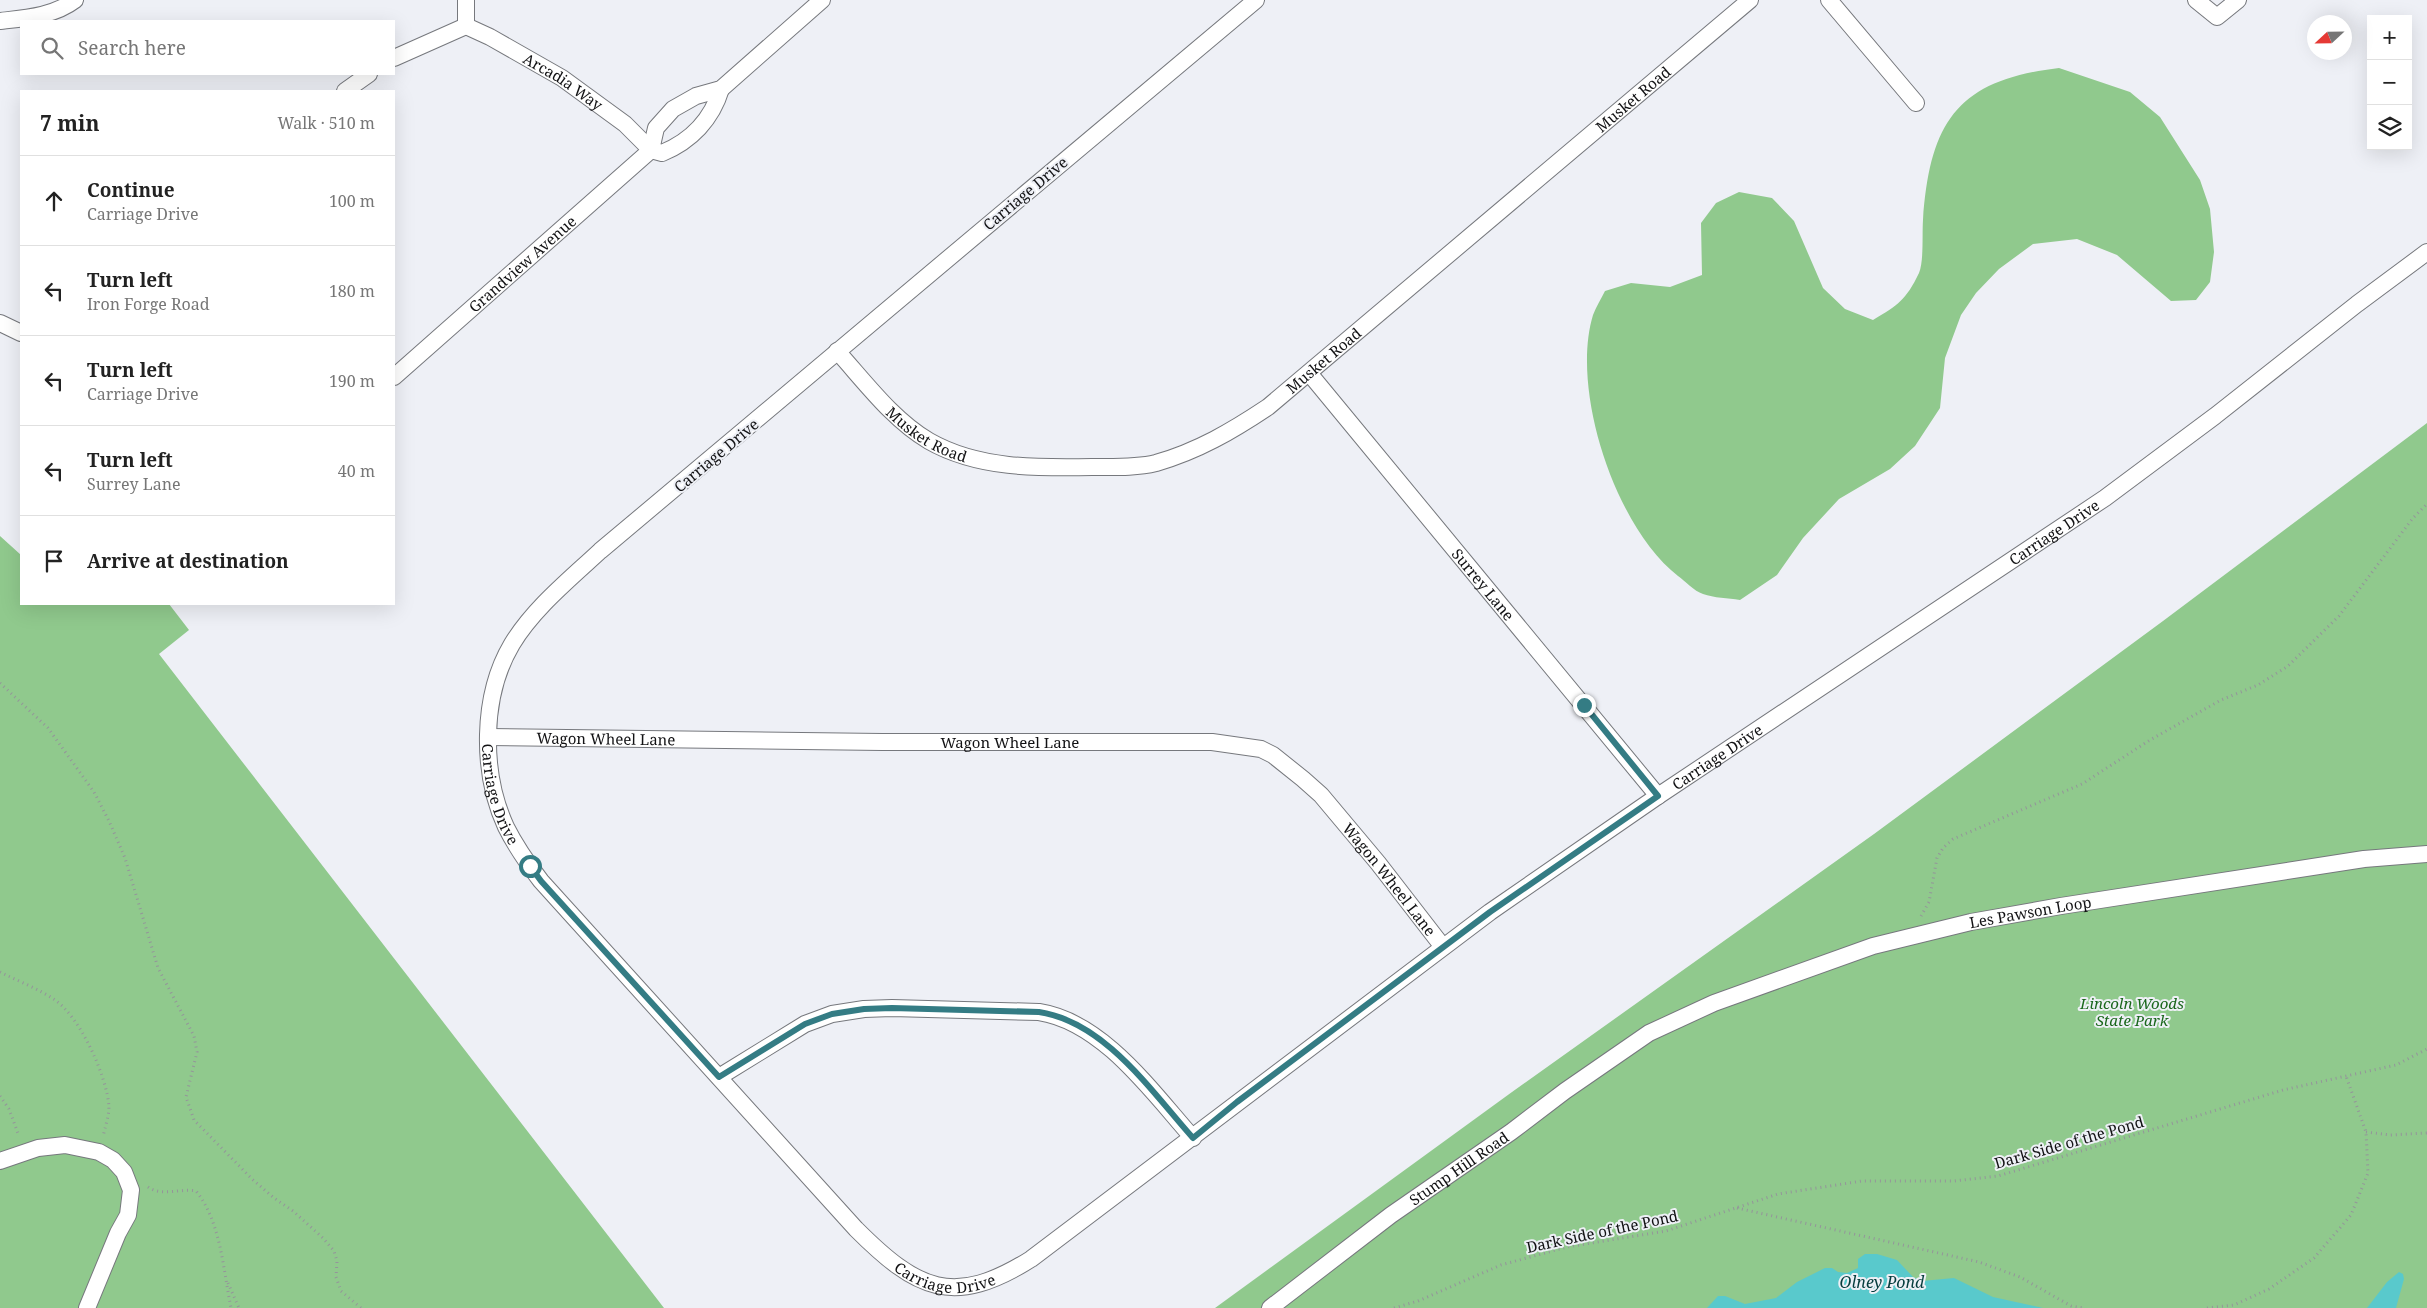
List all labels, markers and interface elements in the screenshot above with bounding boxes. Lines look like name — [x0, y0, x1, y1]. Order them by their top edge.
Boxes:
north arrow — [2307, 15, 2352, 60]
map controls — [2367, 15, 2412, 150]
button: + — [2367, 15, 2412, 60]
search box — [20, 20, 395, 75]
icon: search — [38, 34, 66, 62]
text: Search here — [78, 35, 186, 61]
street label: Arcadia Way — [520, 48, 607, 115]
button: − — [2367, 60, 2412, 105]
street label: Musket Road — [1591, 61, 1675, 136]
button: layers — [2367, 105, 2412, 150]
text: 7 min — [40, 109, 99, 137]
text: Walk · 510 m — [278, 112, 375, 134]
street label: Carriage Drive — [979, 152, 1071, 234]
text: Continue — [87, 177, 175, 203]
icon: ahead — [40, 187, 68, 215]
text: 100 m — [329, 190, 375, 212]
text: Carriage Drive — [87, 203, 198, 225]
street label: Grandview Avenue — [464, 211, 580, 317]
text: Turn left — [87, 267, 173, 293]
icon: left — [40, 277, 68, 305]
text: 180 m — [329, 280, 375, 302]
text: Iron Forge Road — [87, 293, 210, 315]
street label: Musket Road — [1282, 323, 1365, 398]
text: Turn left — [87, 357, 173, 383]
icon: left — [40, 367, 68, 395]
text: 190 m — [329, 370, 375, 392]
text: Carriage Drive — [87, 383, 198, 405]
street label: Musket Road — [882, 402, 970, 466]
street label: Carriage Drive — [670, 414, 762, 496]
text: Turn left — [87, 447, 173, 473]
icon: left — [40, 457, 68, 485]
text: 40 m — [338, 460, 375, 482]
text: Surrey Lane — [87, 473, 181, 495]
street label: Carriage Drive — [2005, 495, 2103, 569]
street label: Surrey Lane — [1448, 544, 1519, 625]
icon: arrive — [40, 547, 68, 575]
text: Arrive at destination — [87, 548, 289, 574]
route end — [1573, 694, 1596, 717]
street label: Carriage Drive — [1668, 719, 1766, 794]
street label: Wagon Wheel Lane — [536, 728, 676, 749]
street label: Wagon Wheel Lane — [941, 732, 1079, 752]
street label: Carriage Drive — [478, 743, 524, 848]
street label: Wagon Wheel Lane — [1338, 819, 1441, 940]
route start — [519, 855, 542, 878]
street label: Les Pawson Loop — [1968, 891, 2093, 932]
park label: Lincoln Woods State Park — [2079, 993, 2184, 1030]
street label: Dark Side of the Pond — [1992, 1111, 2146, 1173]
street label: Stump Hill Road — [1405, 1127, 1512, 1209]
street label: Dark Side of the Pond — [1524, 1205, 1680, 1257]
street label: Carriage Drive — [891, 1257, 998, 1297]
water label: Olney Pond — [1840, 1271, 1925, 1293]

